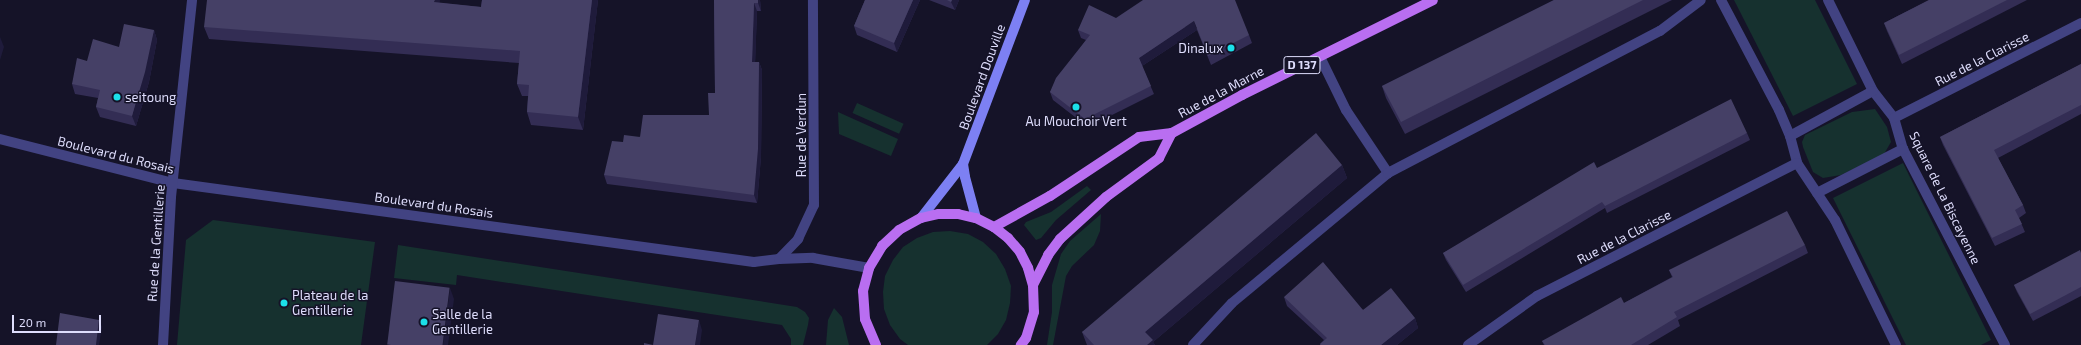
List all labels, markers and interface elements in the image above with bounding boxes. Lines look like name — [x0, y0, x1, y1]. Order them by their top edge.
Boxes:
street label: Boulevard Douville — [956, 22, 1008, 132]
street label: Rue de la Clarisse — [1932, 29, 2032, 89]
place label: Dinalux — [1178, 40, 1223, 56]
marker: Dinalux — [1226, 43, 1236, 53]
road number: D 137 — [1283, 55, 1321, 75]
street label: Rue de la Marne — [1175, 63, 1267, 121]
place label: seitoung — [125, 89, 176, 105]
marker: seitoung — [112, 92, 122, 102]
street label: Rue de Verdun — [793, 93, 809, 177]
marker: Au Mouchoir Vert — [1071, 102, 1081, 112]
place label: Au Mouchoir Vert — [1025, 113, 1127, 129]
street label: Square de La Biscayenne — [1906, 129, 1984, 267]
street label: Boulevard du Rosais — [56, 133, 176, 177]
street label: Rue de la Gentillerie — [144, 184, 168, 302]
street label: Boulevard du Rosais — [374, 189, 494, 221]
street label: Rue de la Clarisse — [1574, 207, 1674, 267]
place label: Plateau de la Gentillerie — [292, 288, 368, 319]
marker: Plateau de la Gentillerie — [279, 298, 289, 308]
scale bar — [14, 307, 103, 333]
place label: Salle de la Gentillerie — [432, 307, 493, 338]
text: 20 m — [19, 315, 46, 329]
marker: Salle de la Gentillerie — [419, 317, 429, 327]

